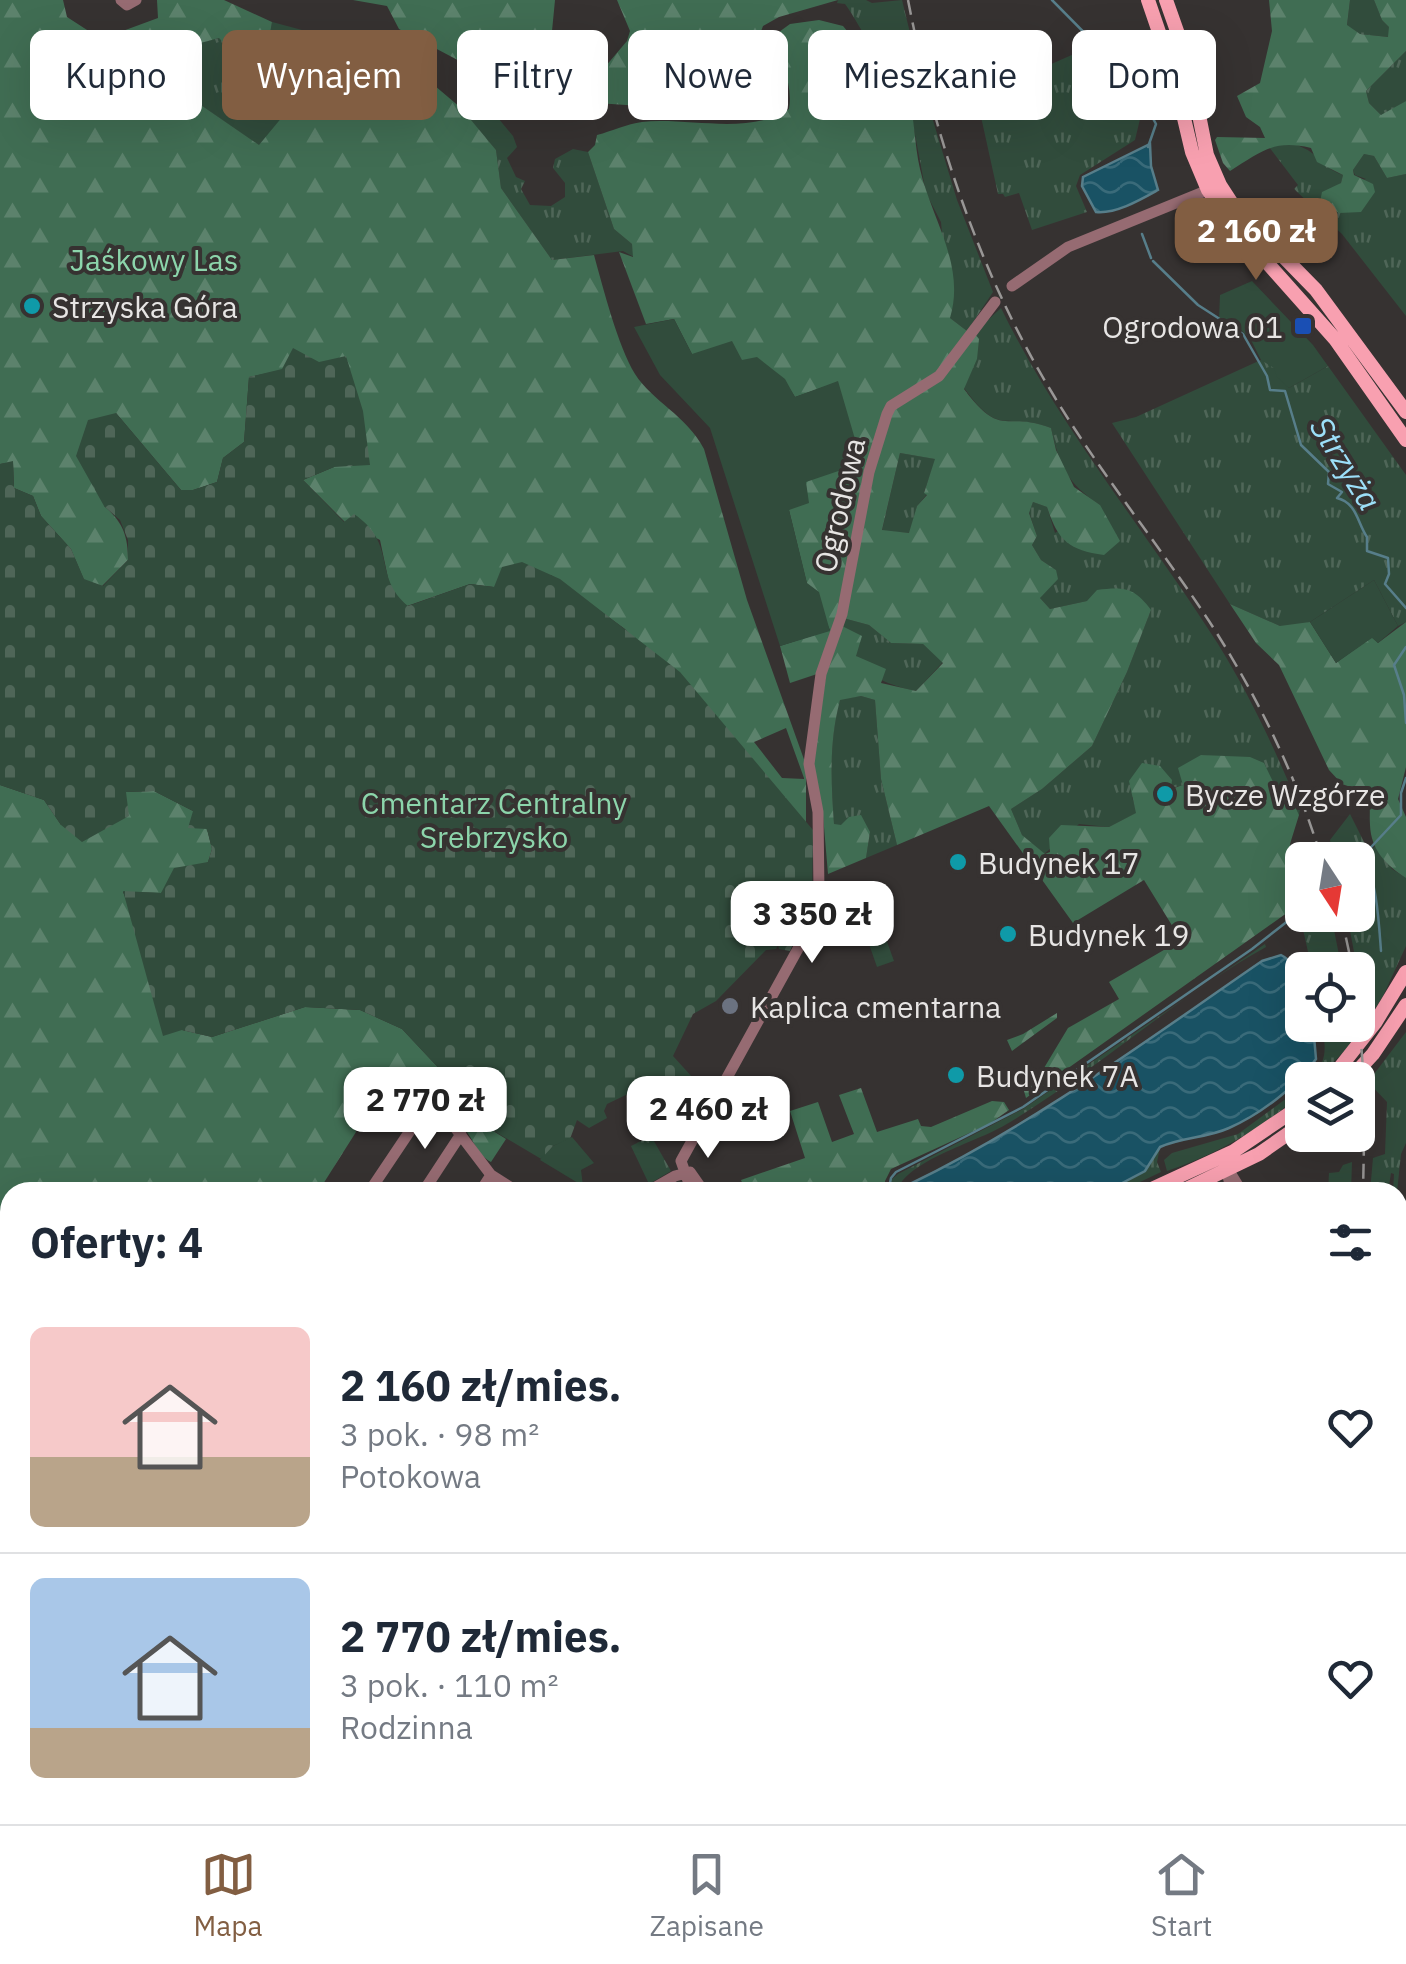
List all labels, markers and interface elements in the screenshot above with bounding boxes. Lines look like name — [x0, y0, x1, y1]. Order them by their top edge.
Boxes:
chip: Kupno — [30, 30, 202, 120]
chip: Wynajem — [222, 30, 437, 120]
chip: Filtry — [457, 30, 608, 120]
chip: Nowe — [628, 30, 788, 120]
chip: Mieszkanie — [808, 30, 1052, 120]
chip: Dom — [1072, 30, 1216, 120]
pin: 2 160 zł — [1153, 198, 1359, 283]
text: 2 160 zł — [1197, 209, 1315, 251]
park label: Jaśkowy Las — [70, 240, 238, 279]
place label: Strzyska Góra — [52, 287, 238, 326]
marker: Strzyska Góra — [21, 295, 43, 317]
place label: Ogrodowa 01 — [1102, 307, 1283, 346]
marker: Ogrodowa 01 — [1292, 315, 1314, 337]
water label: Strzyża — [1301, 408, 1391, 518]
street label: Ogrodowa — [805, 434, 873, 576]
place label: Bycze Wzgórze — [1185, 775, 1385, 814]
park label: Cmentarz Centralny Srebrzysko — [361, 783, 627, 856]
marker: Bycze Wzgórze — [1154, 783, 1176, 805]
north arrow — [1285, 842, 1375, 932]
map controls — [1285, 842, 1375, 1152]
place label: Budynek 17 — [978, 843, 1139, 882]
marker: Budynek 17 — [947, 851, 969, 873]
pin: 3 350 zł — [709, 881, 915, 966]
text: 3 350 zł — [753, 892, 871, 934]
place label: Budynek 19 — [1028, 915, 1189, 954]
marker: Budynek 19 — [997, 923, 1019, 945]
button: locate — [1285, 952, 1375, 1042]
place label: Kaplica cmentarna — [750, 987, 1001, 1026]
marker: Kaplica cmentarna — [719, 995, 741, 1017]
place label: Budynek 7A — [976, 1056, 1139, 1095]
button: layers — [1285, 1062, 1375, 1152]
marker: Budynek 7A — [945, 1064, 967, 1086]
pin: 2 770 zł — [322, 1067, 528, 1152]
pin: 2 460 zł — [605, 1076, 811, 1161]
text: 2 770 zł — [366, 1078, 484, 1120]
text: 2 460 zł — [649, 1087, 767, 1129]
text: Oferty: 4 — [30, 1215, 203, 1270]
icon: filters — [1323, 1215, 1378, 1270]
text: 2 160 zł/mies. — [340, 1358, 621, 1413]
icon: home — [110, 1367, 230, 1487]
icon: heart — [1323, 1400, 1378, 1455]
text: 3 pok. · 98 m² — [340, 1413, 539, 1455]
text: Potokowa — [340, 1455, 481, 1497]
text: 2 770 zł/mies. — [340, 1609, 621, 1664]
icon: home — [110, 1618, 230, 1738]
icon: heart — [1323, 1651, 1378, 1706]
text: 3 pok. · 110 m² — [340, 1664, 559, 1706]
text: Rodzinna — [340, 1706, 473, 1748]
tab: Mapa — [194, 1847, 262, 1944]
tab: Zapisane — [650, 1847, 764, 1944]
tab: Start — [1151, 1847, 1212, 1944]

